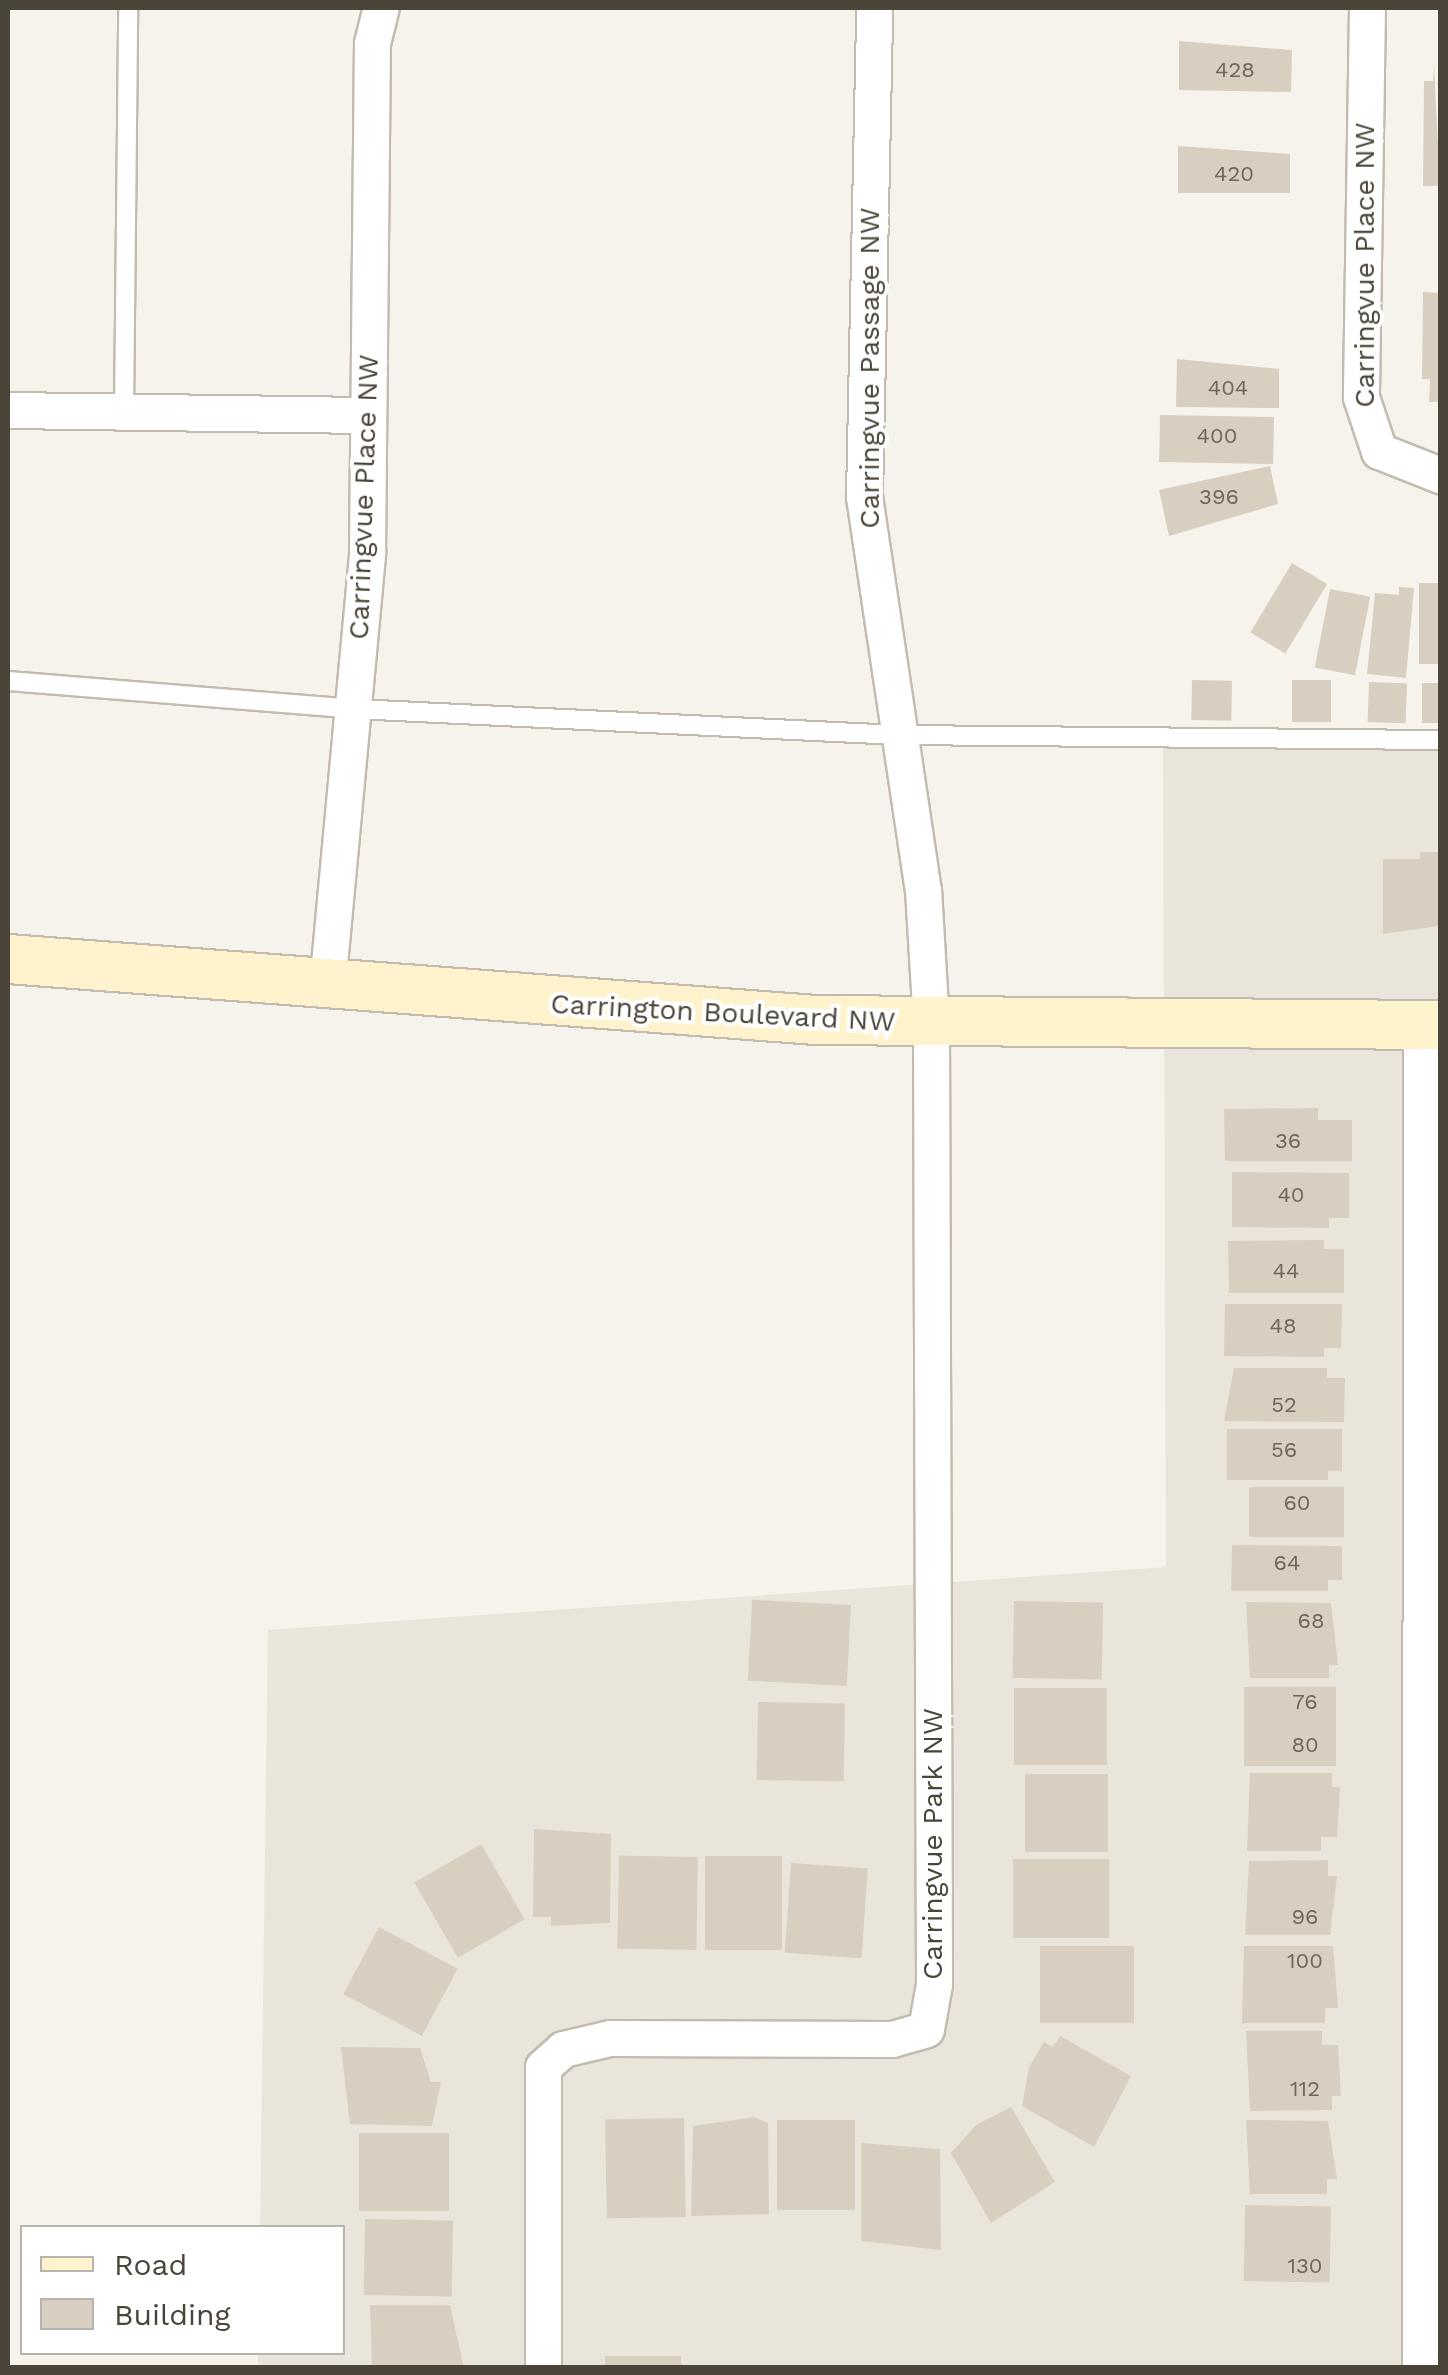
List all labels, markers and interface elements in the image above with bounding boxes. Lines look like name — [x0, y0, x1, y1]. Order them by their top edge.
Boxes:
house number: 428 — [1215, 57, 1255, 83]
street label: Carringvue Place NW — [1348, 122, 1382, 408]
house number: 420 — [1214, 161, 1254, 187]
street label: Carringvue Passage NW — [853, 207, 887, 529]
street label: Carringvue Place NW — [342, 354, 386, 640]
house number: 404 — [1208, 375, 1248, 401]
house number: 400 — [1197, 423, 1237, 449]
house number: 396 — [1199, 484, 1239, 510]
street label: Carrington Boulevard NW — [550, 987, 896, 1039]
house number: 36 — [1275, 1128, 1301, 1154]
house number: 40 — [1277, 1182, 1305, 1208]
house number: 44 — [1273, 1258, 1299, 1284]
house number: 48 — [1270, 1313, 1296, 1339]
house number: 52 — [1271, 1392, 1297, 1418]
house number: 56 — [1271, 1437, 1297, 1463]
house number: 60 — [1283, 1490, 1311, 1516]
house number: 64 — [1274, 1550, 1300, 1576]
house number: 68 — [1298, 1608, 1324, 1634]
house number: 76 — [1292, 1689, 1318, 1715]
street label: Carringvue Park NW — [916, 1708, 950, 1980]
house number: 80 — [1291, 1732, 1319, 1758]
house number: 96 — [1292, 1904, 1318, 1930]
house number: 100 — [1287, 1948, 1323, 1974]
house number: 112 — [1290, 2076, 1320, 2102]
legend — [20, 2225, 345, 2355]
text: Road — [114, 2247, 187, 2282]
house number: 130 — [1287, 2253, 1323, 2279]
text: Building — [114, 2297, 231, 2332]

